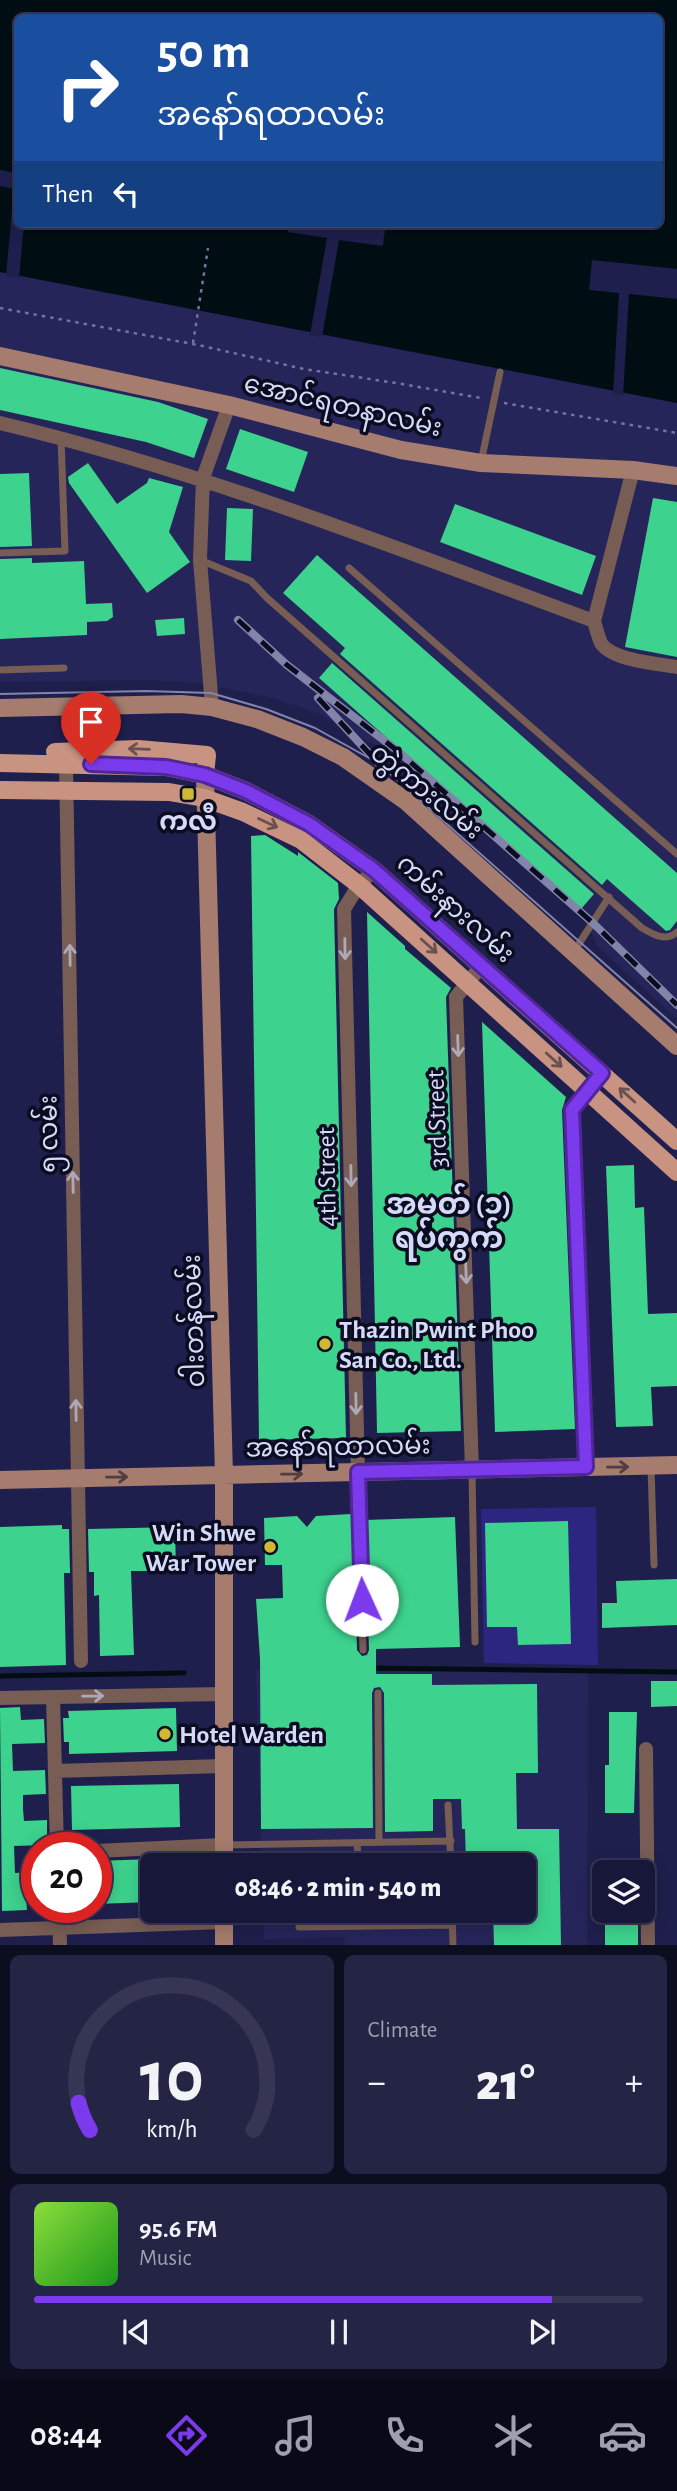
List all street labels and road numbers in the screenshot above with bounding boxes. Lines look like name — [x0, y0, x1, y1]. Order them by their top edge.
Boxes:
street label: အောင်ရတနာလမ်း — [240, 366, 445, 448]
street label: တွဲကားလမ်း — [362, 735, 490, 849]
street label: ကမ်းနားလမ်း — [387, 846, 522, 973]
street label: 3rd Street — [422, 1070, 452, 1168]
street label: ၅ လမ်း — [30, 1095, 70, 1173]
street label: 4th Street — [313, 1127, 341, 1227]
street label: ဝါးတန်လမ်း — [174, 1254, 216, 1388]
street label: အနော်ရထာလမ်း — [245, 1427, 431, 1469]

